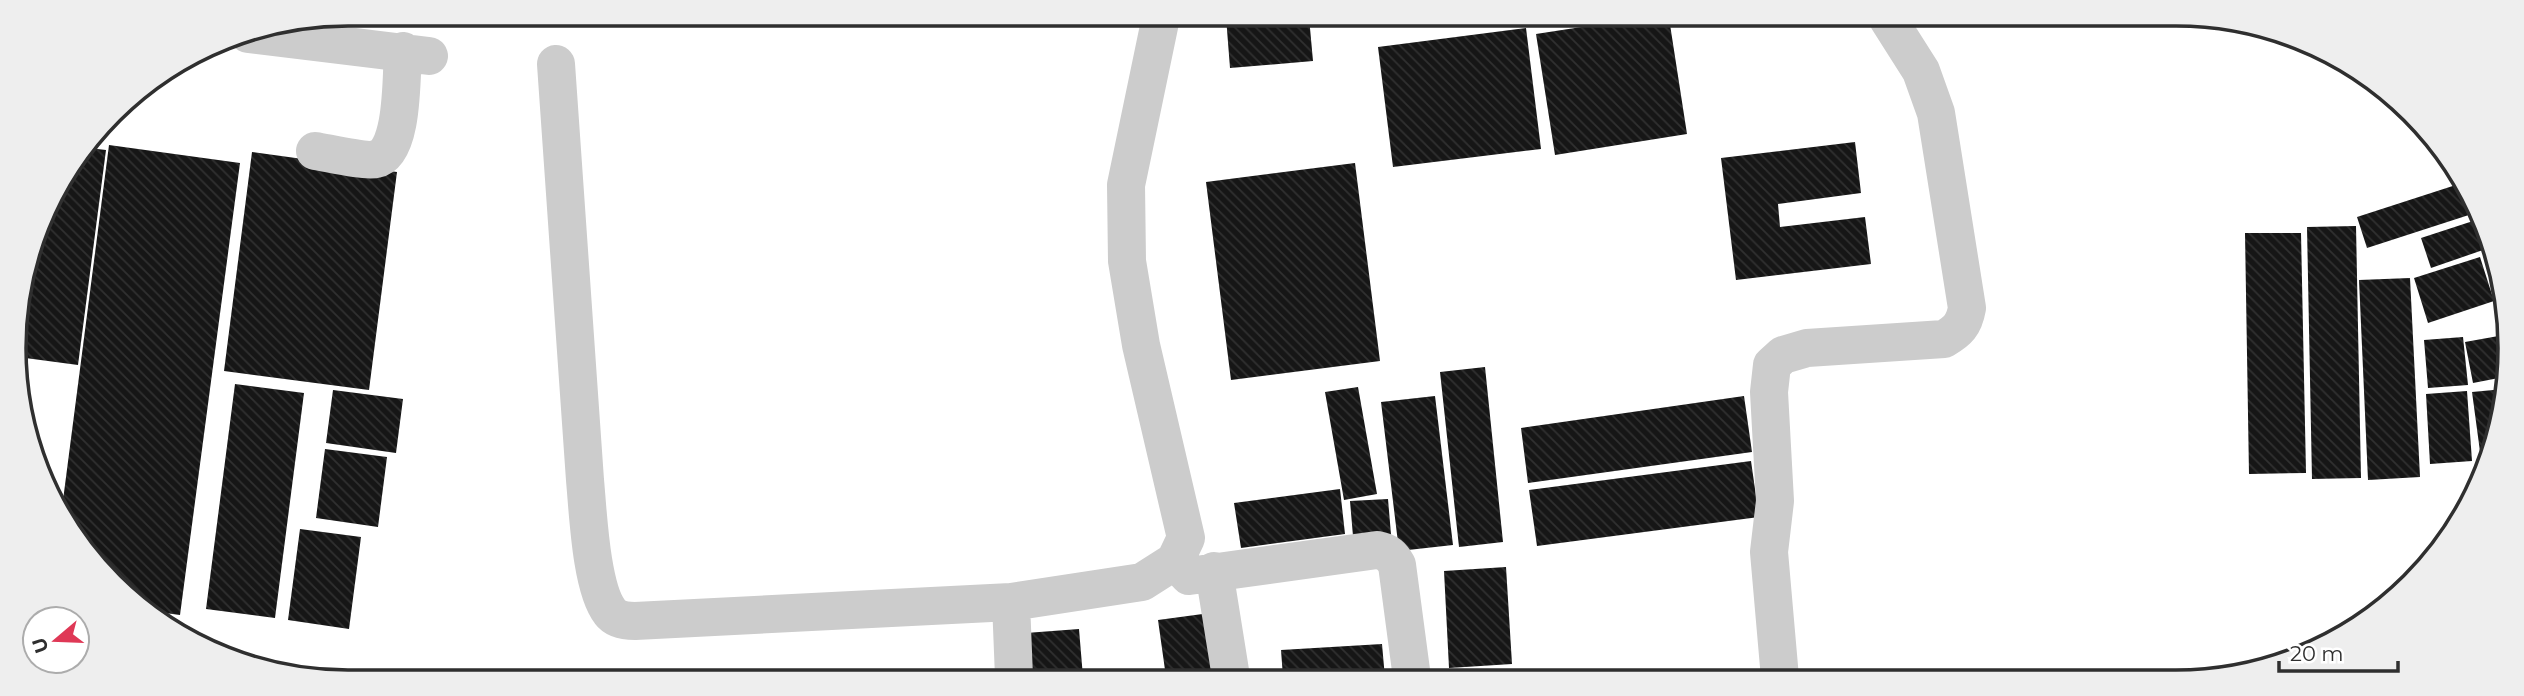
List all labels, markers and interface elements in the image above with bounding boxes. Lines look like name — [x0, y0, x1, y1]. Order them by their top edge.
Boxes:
north arrow — [21, 605, 91, 675]
scale bar — [2279, 630, 2398, 674]
text: U — [27, 635, 54, 656]
text: 20 m — [2290, 641, 2344, 666]

